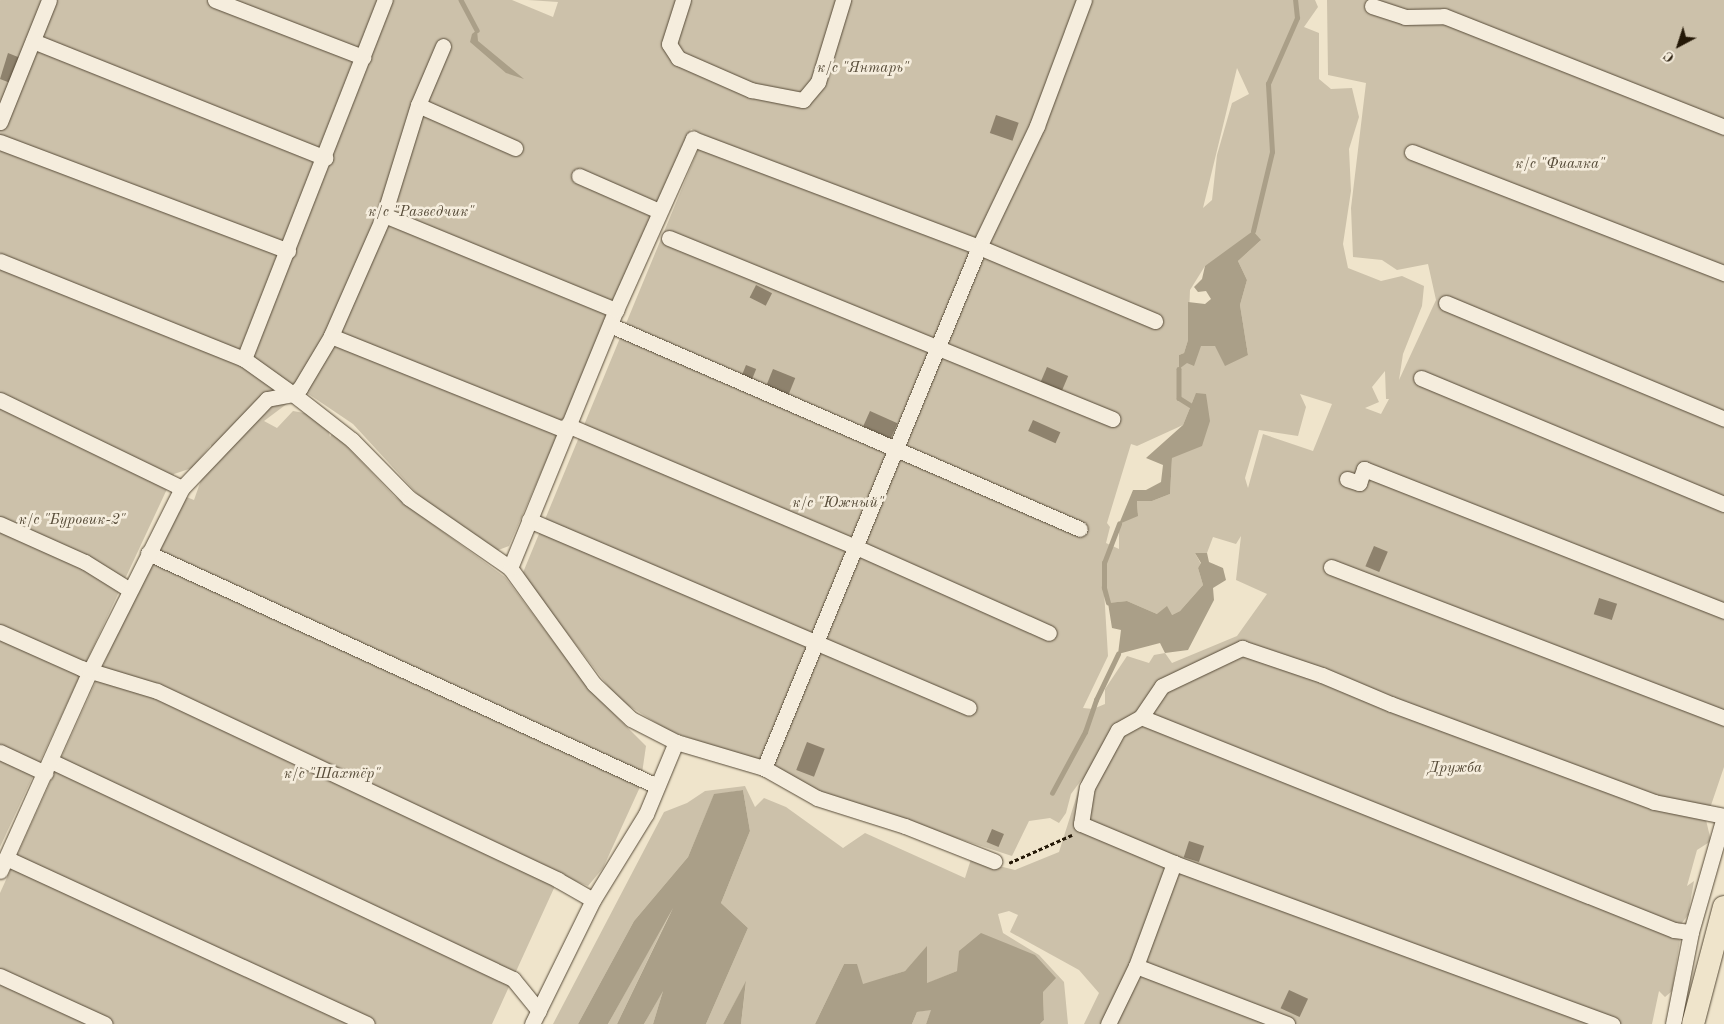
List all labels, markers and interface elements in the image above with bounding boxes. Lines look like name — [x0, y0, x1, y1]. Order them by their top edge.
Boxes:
north arrow — [1654, 20, 1704, 70]
text: С — [1661, 48, 1677, 65]
park label: к/с "Янтарь" — [817, 60, 909, 78]
park label: к/с "Фиалка" — [1515, 156, 1605, 174]
park label: к/с "Разведчик" — [368, 204, 474, 222]
park label: к/с "Южный" — [792, 495, 884, 513]
park label: к/с "Буровик-2" — [18, 512, 126, 530]
park label: Дружба — [1428, 760, 1482, 778]
park label: к/с "Шахтёр" — [284, 766, 380, 784]

